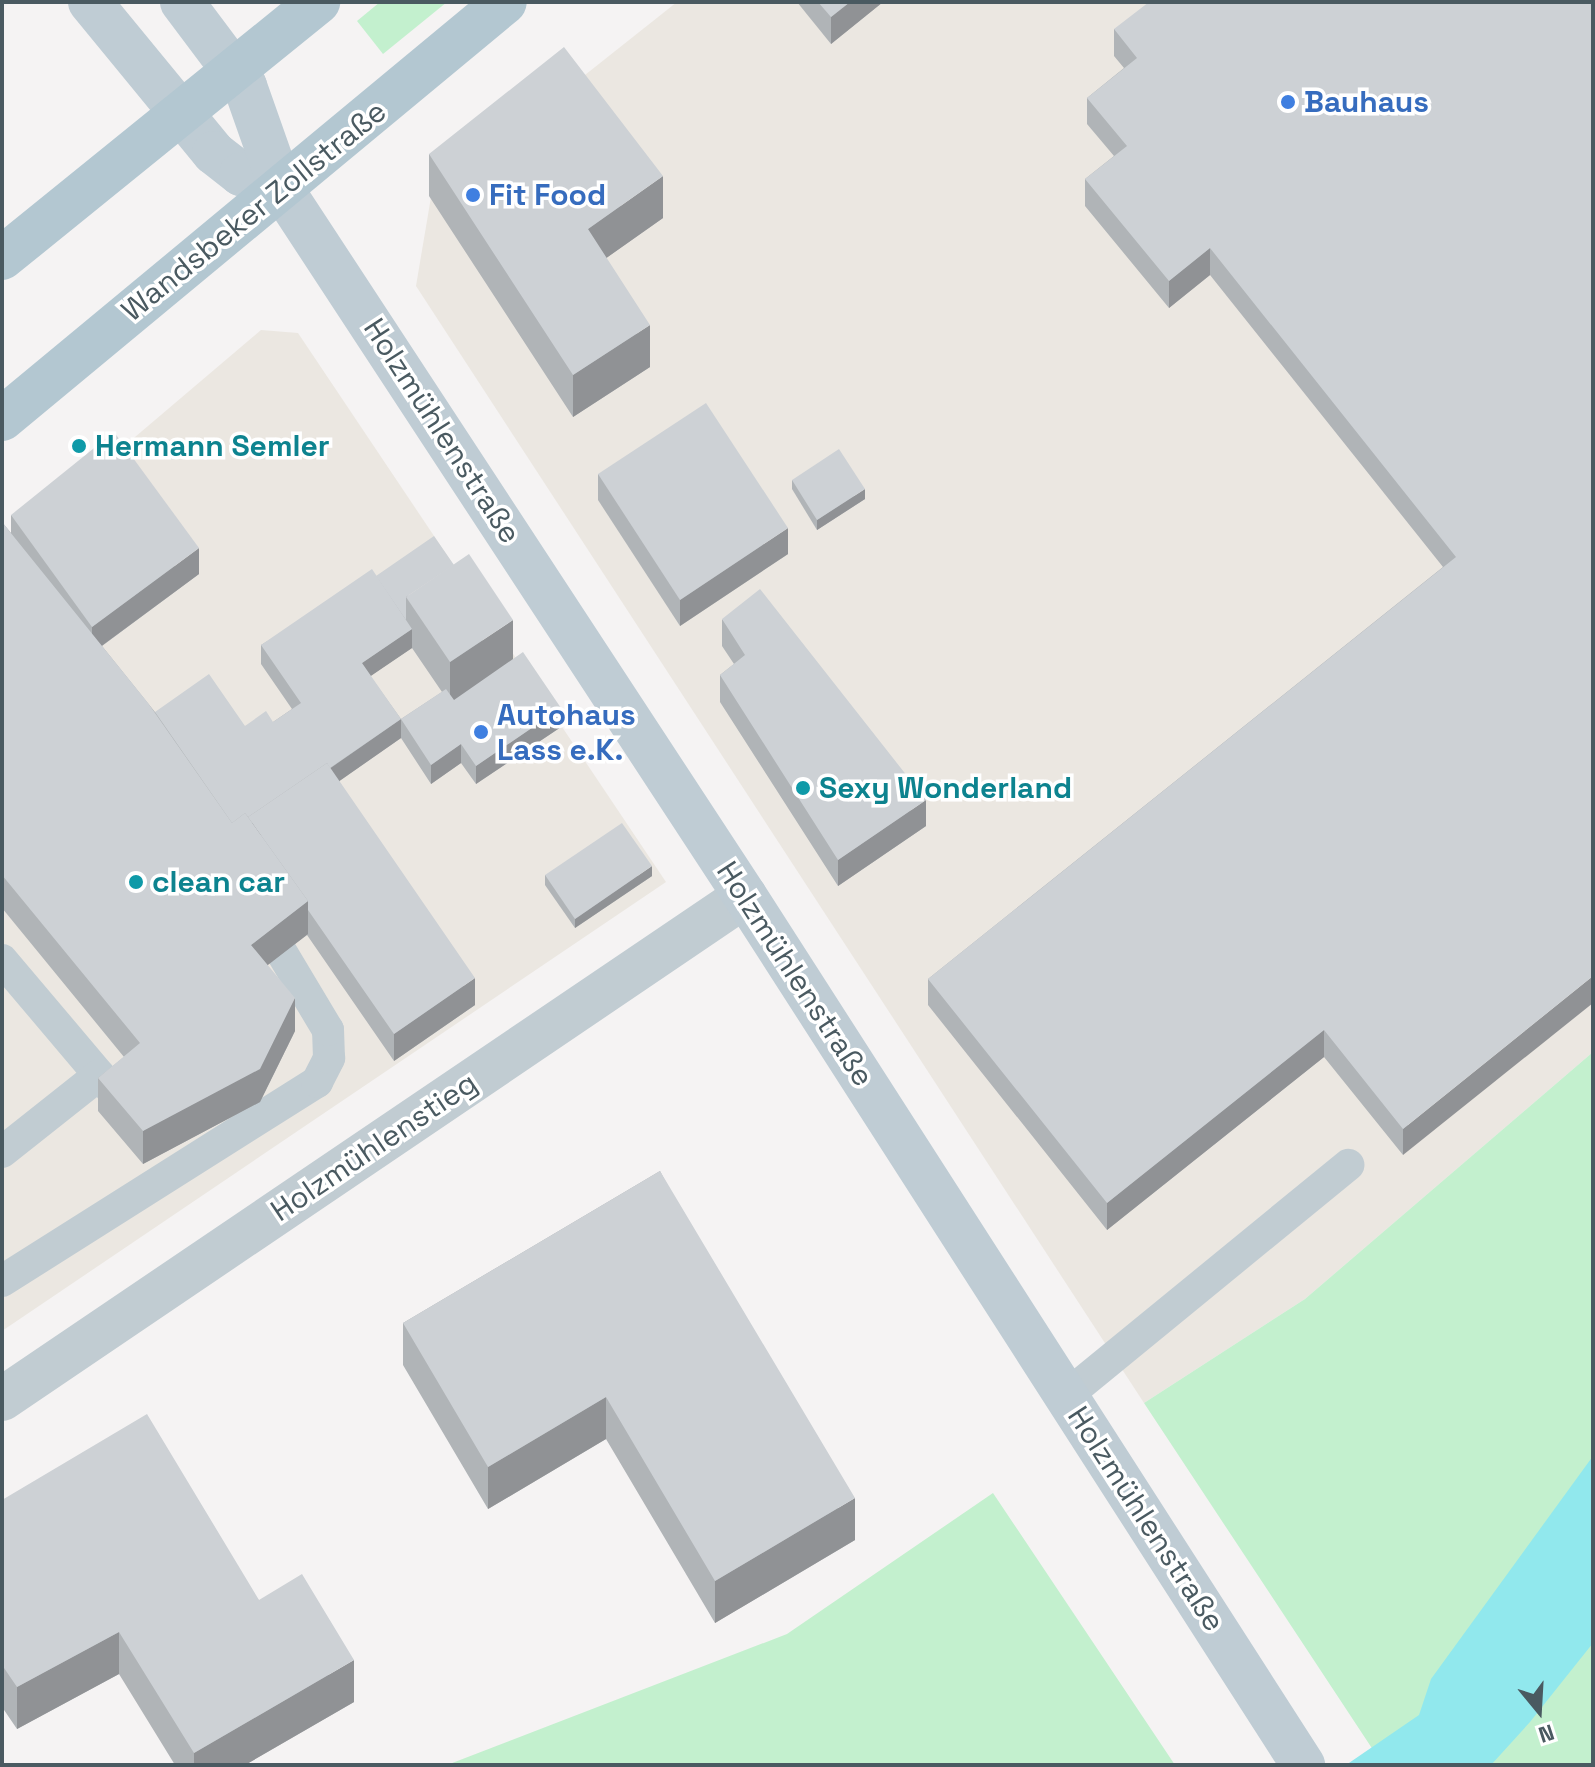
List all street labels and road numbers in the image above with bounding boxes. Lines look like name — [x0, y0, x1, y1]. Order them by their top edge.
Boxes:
street label: Wandsbeker Zollstraße — [114, 93, 394, 329]
street label: Holzmühlenstraße — [356, 312, 528, 550]
street label: Holzmühlenstraße — [709, 855, 881, 1093]
street label: Holzmühlenstieg — [264, 1065, 484, 1229]
street label: Holzmühlenstraße — [1060, 1400, 1232, 1638]

